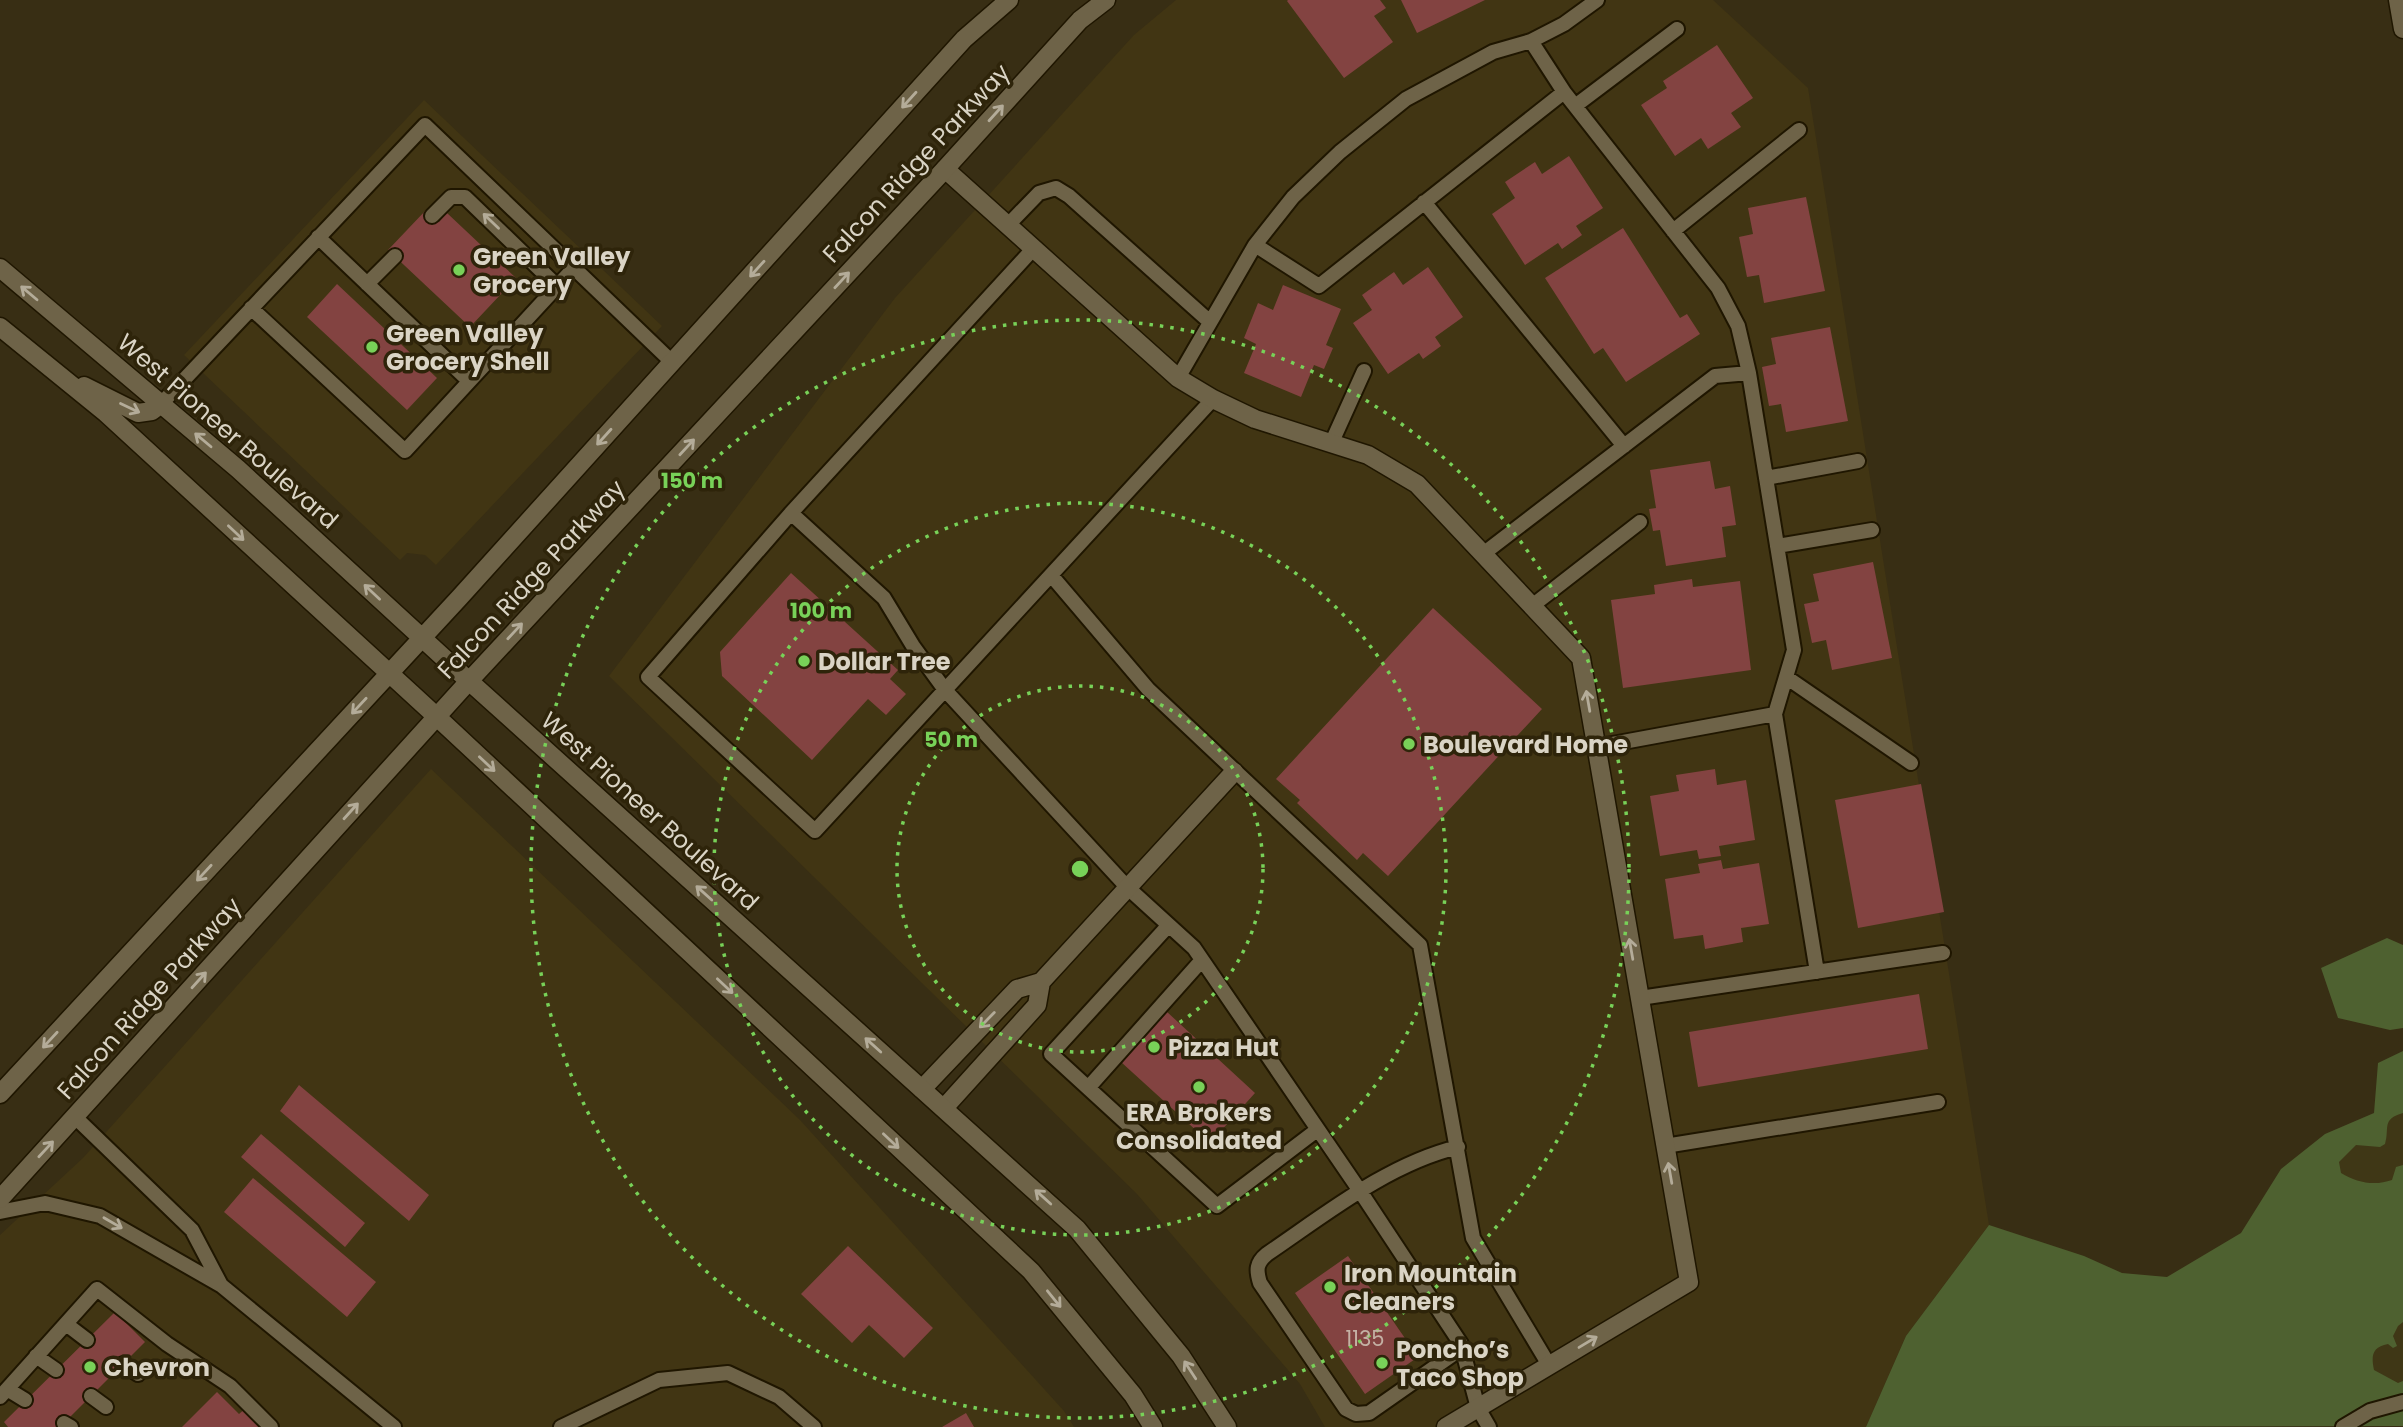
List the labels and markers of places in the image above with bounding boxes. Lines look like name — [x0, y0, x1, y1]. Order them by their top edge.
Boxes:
place label: Green Valley Grocery — [473, 240, 631, 301]
marker: Green Valley Grocery — [451, 262, 467, 278]
place label: Green Valley Grocery Shell — [386, 317, 550, 378]
marker: Green Valley Grocery Shell — [364, 339, 380, 355]
place label: Dollar Tree — [818, 645, 951, 678]
marker: Dollar Tree — [796, 653, 812, 669]
place label: Boulevard Home — [1423, 728, 1628, 761]
marker: Boulevard Home — [1401, 736, 1417, 752]
centre of rings — [1068, 857, 1092, 881]
place label: Pizza Hut — [1168, 1031, 1279, 1064]
marker: Pizza Hut — [1146, 1039, 1162, 1055]
marker: ERA Brokers Consolidated — [1191, 1079, 1207, 1095]
place label: ERA Brokers Consolidated — [1116, 1096, 1282, 1157]
place label: Iron Mountain Cleaners — [1344, 1257, 1517, 1318]
marker: Iron Mountain Cleaners — [1322, 1279, 1338, 1295]
place label: Poncho’s Taco Shop — [1396, 1333, 1524, 1394]
place label: Chevron — [104, 1351, 210, 1384]
marker: Poncho’s Taco Shop — [1374, 1355, 1390, 1371]
marker: Chevron — [82, 1359, 98, 1375]

